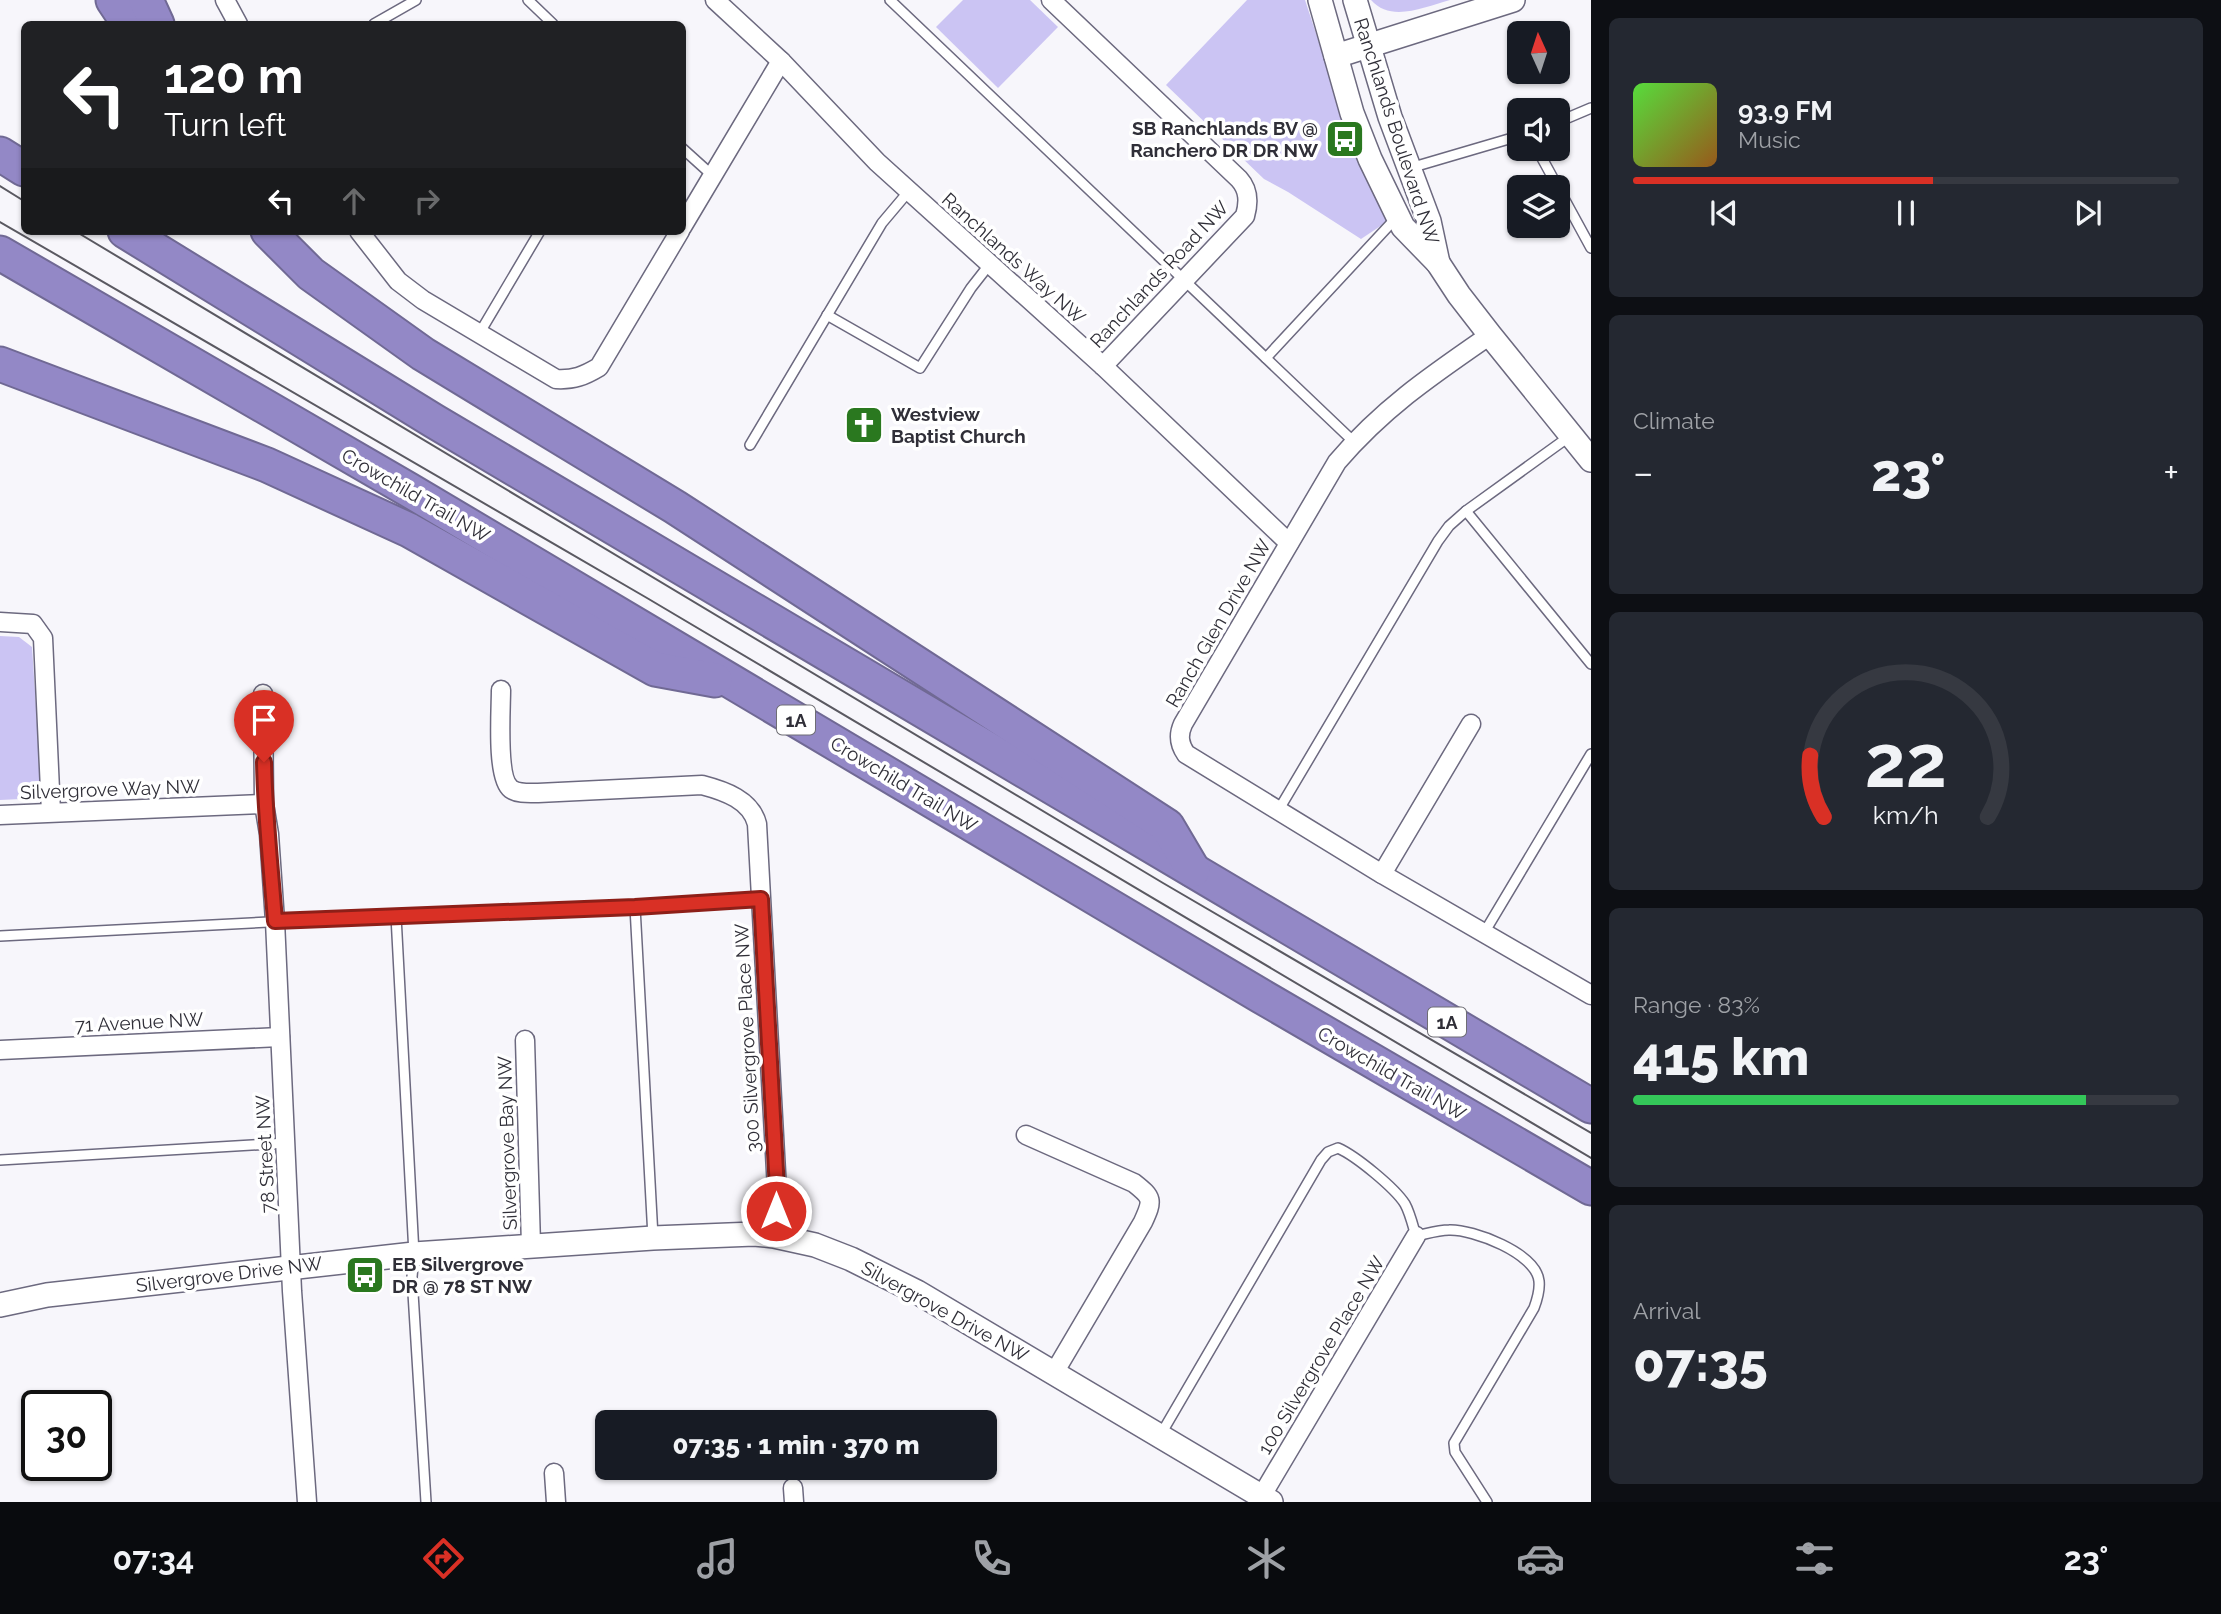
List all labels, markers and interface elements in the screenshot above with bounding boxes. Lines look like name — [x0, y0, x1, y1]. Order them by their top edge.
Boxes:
street label: Ranchlands Boulevard NW — [1350, 15, 1444, 247]
north arrow — [1507, 21, 1570, 84]
map controls — [1507, 21, 1570, 238]
text: 120 m — [164, 47, 303, 104]
icon: left — [49, 49, 140, 140]
text: 93.9 FM — [1738, 96, 1833, 126]
button: sound — [1507, 98, 1570, 161]
text: Turn left — [164, 106, 286, 143]
place label: SB Ranchlands BV @ Ranchero DR DR NW — [1130, 117, 1319, 161]
bus stop icon: SB Ranchlands BV @ Ranchero DR DR NW — [1324, 118, 1366, 160]
text: Music — [1738, 126, 1801, 153]
button: layers — [1507, 175, 1570, 238]
icon: left — [262, 182, 300, 220]
icon: ahead — [335, 182, 373, 220]
icon: right — [408, 182, 446, 220]
street label: Ranchlands Way NW — [938, 188, 1090, 328]
icon: previous — [1705, 194, 1743, 232]
icon: pause — [1887, 194, 1925, 232]
icon: next — [2069, 194, 2107, 232]
street label: Ranchlands Road NW — [1085, 196, 1233, 352]
place label: Westview Baptist Church — [891, 403, 1026, 447]
church icon: Westview Baptist Church — [843, 404, 885, 446]
text: Climate — [1633, 407, 1715, 434]
text: 23° — [1871, 442, 1945, 503]
street label: Crowchild Trail NW — [338, 444, 494, 546]
text: − — [1633, 450, 1653, 495]
text: + — [2163, 450, 2179, 495]
street label: Ranch Glen Drive NW — [1161, 535, 1275, 711]
pin — [234, 690, 294, 762]
icon: arrive — [245, 701, 283, 739]
road number: 1A — [777, 706, 815, 734]
text: 22 — [1865, 719, 1947, 804]
street label: Crowchild Trail NW — [827, 731, 982, 837]
street label: Silvergrove Way NW — [20, 775, 201, 803]
text: km/h — [1873, 800, 1939, 830]
street label: 300 Silvergrove Place NW — [730, 923, 764, 1153]
text: Range · 83% — [1633, 991, 1760, 1018]
road number: 1A — [1428, 1007, 1466, 1036]
street label: 71 Avenue NW — [74, 1008, 204, 1036]
street label: Crowchild Trail NW — [1314, 1022, 1470, 1124]
text: 415 km — [1633, 1026, 1809, 1087]
street label: Silvergrove Bay NW — [493, 1055, 521, 1231]
street label: 78 Street NW — [251, 1094, 279, 1214]
position arrow — [739, 1174, 813, 1248]
street label: Silvergrove Drive NW — [135, 1252, 323, 1296]
street label: 100 Silvergrove Place NW — [1253, 1252, 1389, 1458]
place label: EB Silvergrove DR @ 78 ST NW — [392, 1253, 533, 1297]
bus stop icon: EB Silvergrove DR @ 78 ST NW — [344, 1254, 386, 1296]
street label: Silvergrove Drive NW — [858, 1256, 1032, 1366]
text: Arrival — [1633, 1297, 1700, 1324]
text: 07:35 — [1633, 1332, 1768, 1393]
speed limit sign: 30 — [21, 1390, 112, 1481]
text: 07:35 · 1 min · 370 m — [673, 1430, 919, 1460]
icon: directions — [419, 1534, 468, 1583]
icon: music — [693, 1534, 742, 1583]
icon: phone — [967, 1534, 1016, 1583]
icon: climate — [1242, 1534, 1291, 1583]
icon: car — [1516, 1534, 1565, 1583]
icon: filters — [1790, 1534, 1839, 1583]
text: 07:34 — [113, 1540, 194, 1577]
text: 23° — [2064, 1540, 2108, 1577]

